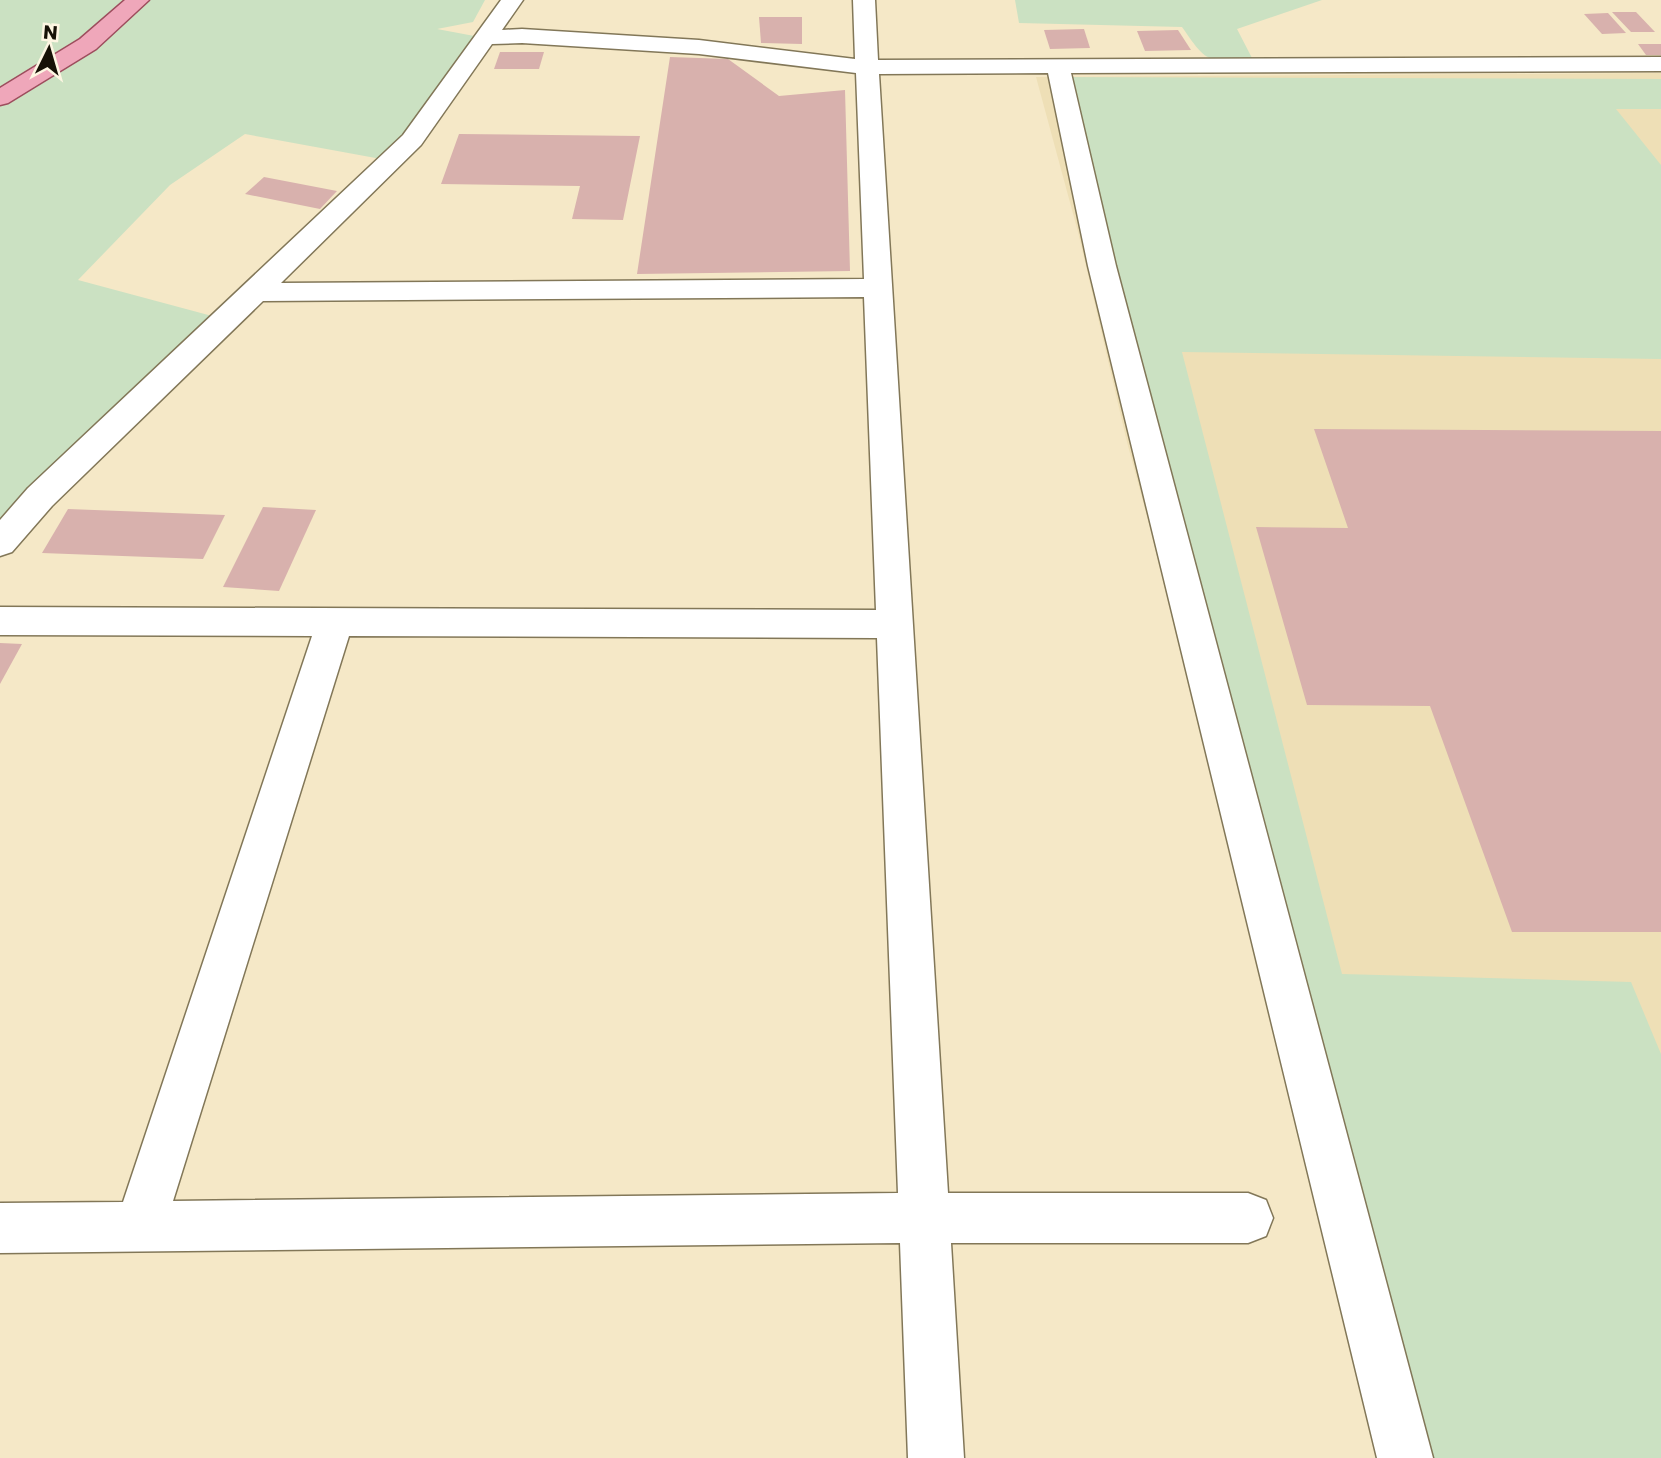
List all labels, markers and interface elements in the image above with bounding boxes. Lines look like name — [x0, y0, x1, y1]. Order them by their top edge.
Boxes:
north arrow — [14, 14, 84, 84]
text: N — [42, 18, 59, 47]

